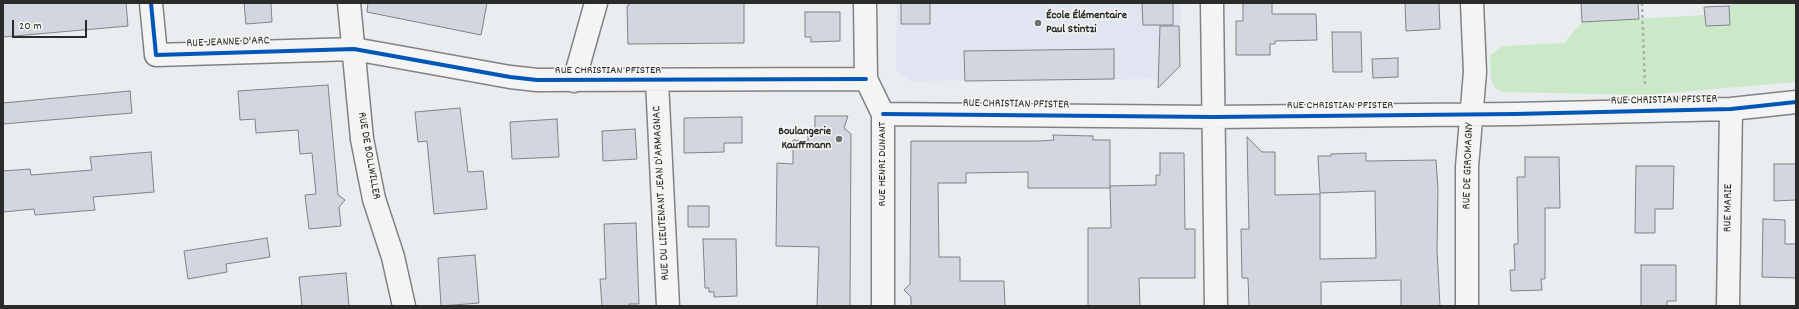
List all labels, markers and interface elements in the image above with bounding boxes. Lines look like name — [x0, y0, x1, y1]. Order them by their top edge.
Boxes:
place label: École Élémentaire Paul Stintzi — [1046, 9, 1127, 37]
scale bar — [14, 12, 89, 38]
text: 20 m — [19, 18, 42, 35]
marker: École Élémentaire Paul Stintzi — [1033, 18, 1043, 28]
street label: RUE JEANNE D'ARC — [186, 34, 270, 52]
street label: RUE CHRISTIAN PFISTER — [555, 64, 661, 78]
street label: RUE CHRISTIAN PFISTER — [1611, 93, 1717, 109]
street label: RUE CHRISTIAN PFISTER — [963, 97, 1069, 113]
street label: RUE CHRISTIAN PFISTER — [1287, 99, 1393, 113]
street label: RUE DU LIEUTENANT JEAN D'ARMAGNAC — [650, 105, 674, 281]
street label: RUE DE BOLLWILLER — [353, 111, 383, 201]
street label: RUE HENRI DUNANT — [876, 122, 890, 206]
street label: RUE DE GIROMAGNY — [1460, 122, 1478, 210]
place label: Boulangerie Kauffmann — [778, 125, 831, 153]
marker: Boulangerie Kauffmann — [834, 134, 844, 144]
street label: RUE MARIE — [1721, 184, 1737, 232]

